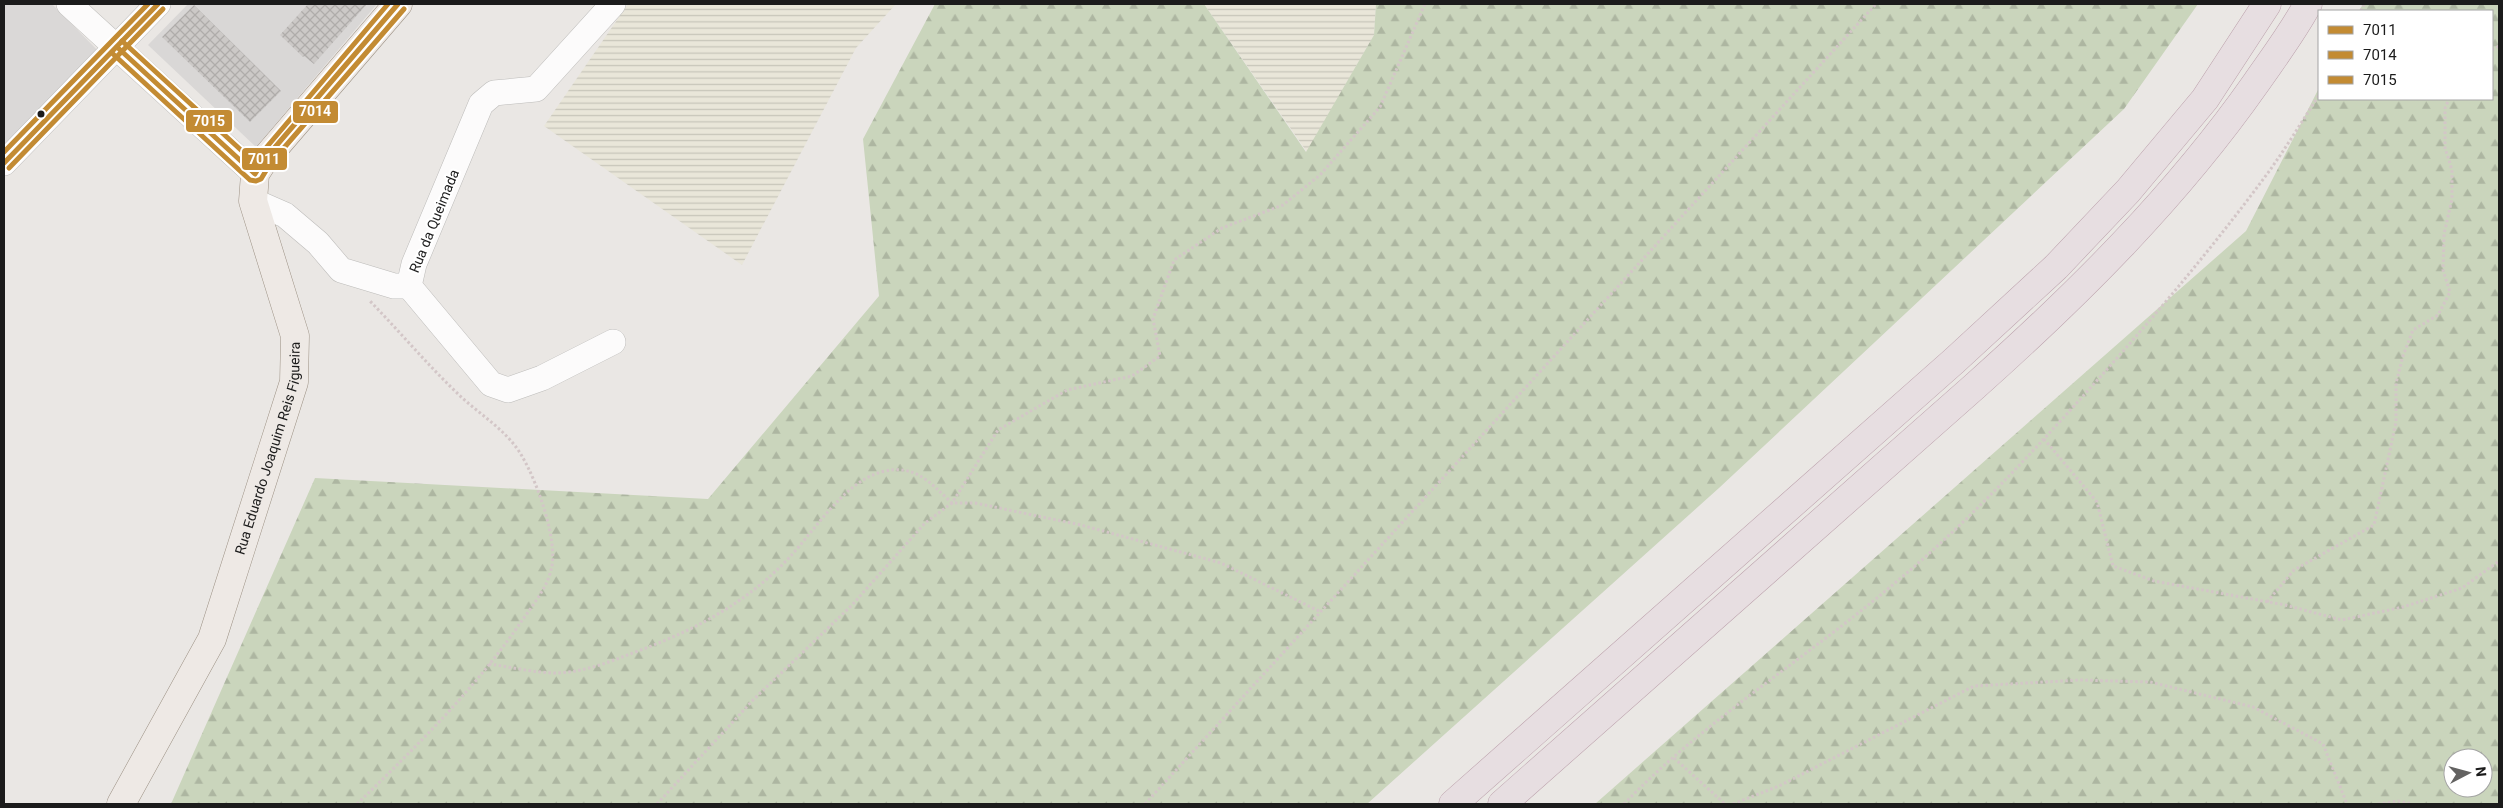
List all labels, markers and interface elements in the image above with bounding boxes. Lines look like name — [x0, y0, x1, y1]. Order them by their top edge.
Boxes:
legend — [2318, 10, 2493, 100]
text: 7011 — [2363, 21, 2397, 39]
text: 7014 — [2363, 46, 2397, 64]
text: 7015 — [2363, 71, 2397, 89]
line badge: 7014 — [292, 100, 339, 124]
text: 7014 — [299, 103, 331, 119]
unlabelled marker — [36, 109, 46, 119]
line badge: 7015 — [185, 109, 233, 133]
text: 7015 — [193, 113, 225, 129]
line badge: 7011 — [241, 147, 288, 171]
text: 7011 — [248, 151, 280, 167]
street label: Rua da Queimada — [406, 167, 462, 275]
street label: Rua Eduardo Joaquim Reis Figueira — [232, 342, 303, 556]
north arrow — [2443, 748, 2493, 798]
text: N — [2472, 766, 2489, 777]

